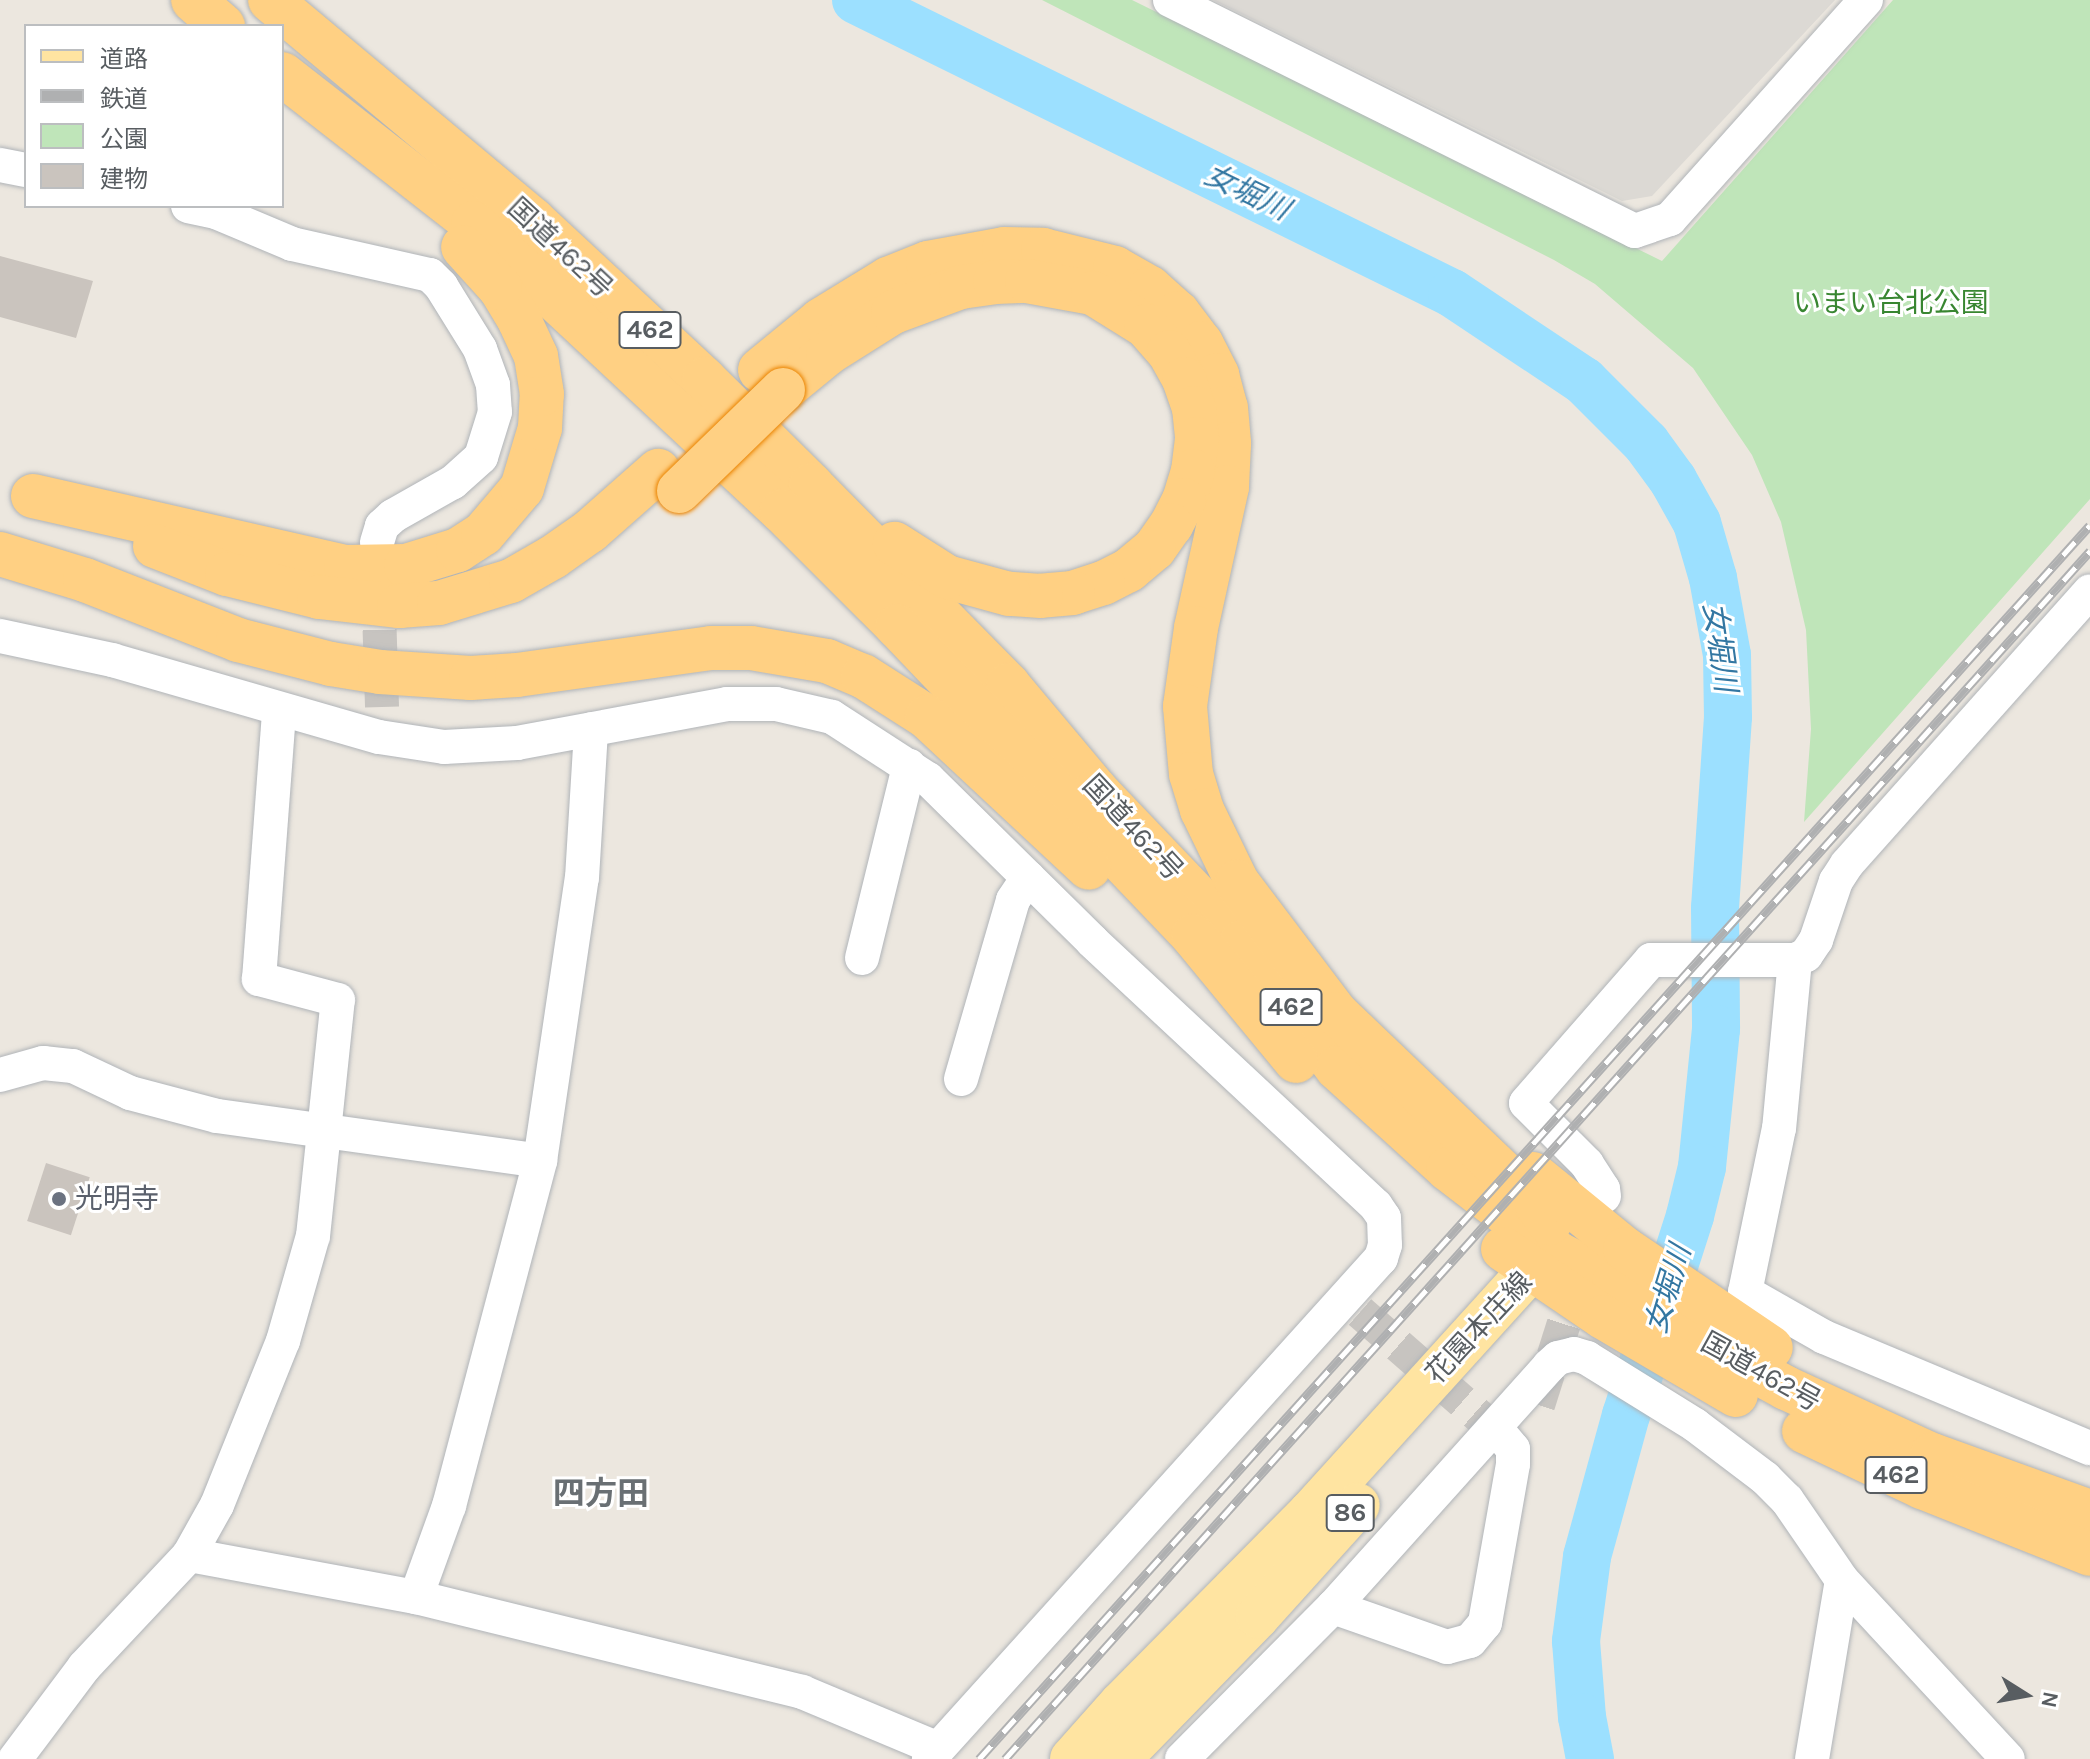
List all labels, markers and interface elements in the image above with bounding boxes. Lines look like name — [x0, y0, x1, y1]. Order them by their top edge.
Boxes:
legend — [24, 24, 284, 208]
text: 道路 — [100, 45, 148, 73]
text: 鉄道 — [100, 85, 148, 113]
text: 公園 — [100, 125, 148, 153]
water label: 女堀川 — [1199, 156, 1295, 228]
text: 建物 — [100, 165, 148, 193]
street label: 国道462号 — [500, 191, 620, 305]
park label: いまい台北公園 — [1793, 286, 1989, 320]
road number: 462 — [618, 308, 682, 352]
water label: 女堀川 — [1696, 600, 1744, 694]
street label: 国道462号 — [1076, 768, 1190, 888]
road number: 462 — [1259, 985, 1323, 1029]
place label: 光明寺 — [75, 1182, 159, 1216]
marker: 光明寺 — [50, 1190, 68, 1208]
water label: 女堀川 — [1638, 1241, 1698, 1337]
street label: 花園本庄線 — [1419, 1265, 1539, 1391]
street label: 国道462号 — [1695, 1325, 1827, 1419]
road number: 462 — [1864, 1453, 1928, 1497]
district label: 四方田 — [553, 1475, 649, 1513]
road number: 86 — [1324, 1491, 1376, 1535]
north arrow — [1986, 1655, 2066, 1735]
text: N — [2035, 1689, 2064, 1710]

